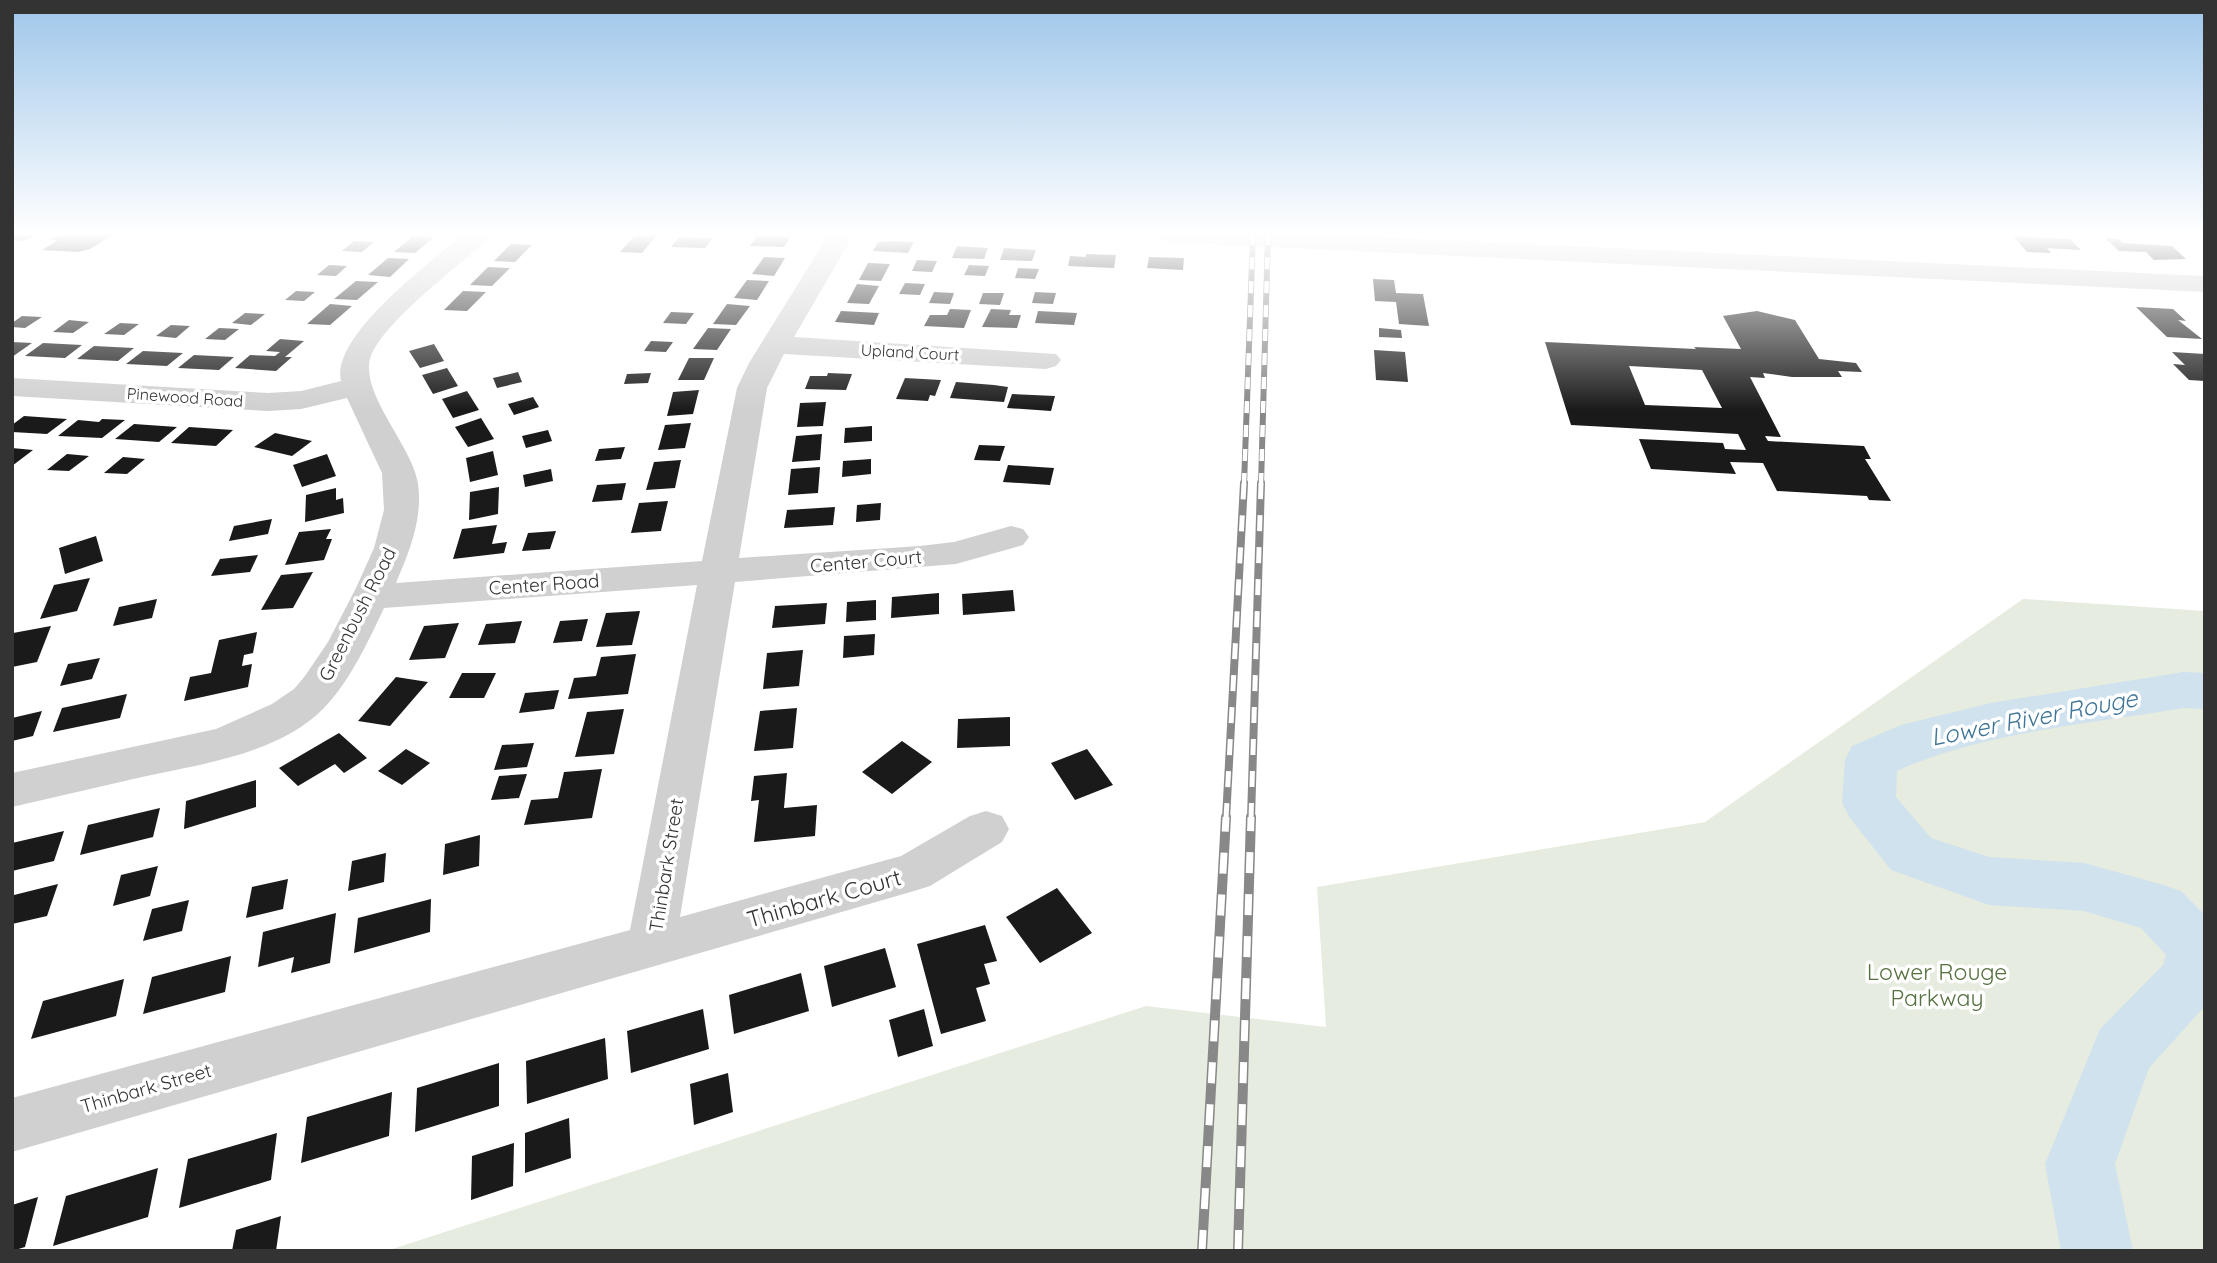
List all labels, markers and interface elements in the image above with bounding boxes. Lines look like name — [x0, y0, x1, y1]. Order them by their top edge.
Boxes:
street label: Upland Court — [860, 339, 960, 365]
street label: Pinewood Road — [126, 383, 244, 411]
street label: Greenbush Road — [313, 543, 401, 685]
street label: Center Court — [809, 544, 923, 578]
street label: Center Road — [488, 568, 600, 600]
water label: Lower River Rouge — [1928, 682, 2141, 752]
street label: Thinbark Street — [644, 796, 688, 934]
street label: Thinbark Court — [744, 862, 905, 934]
park label: Lower Rouge Parkway — [1867, 957, 2007, 1012]
street label: Thinbark Street — [78, 1058, 214, 1118]

